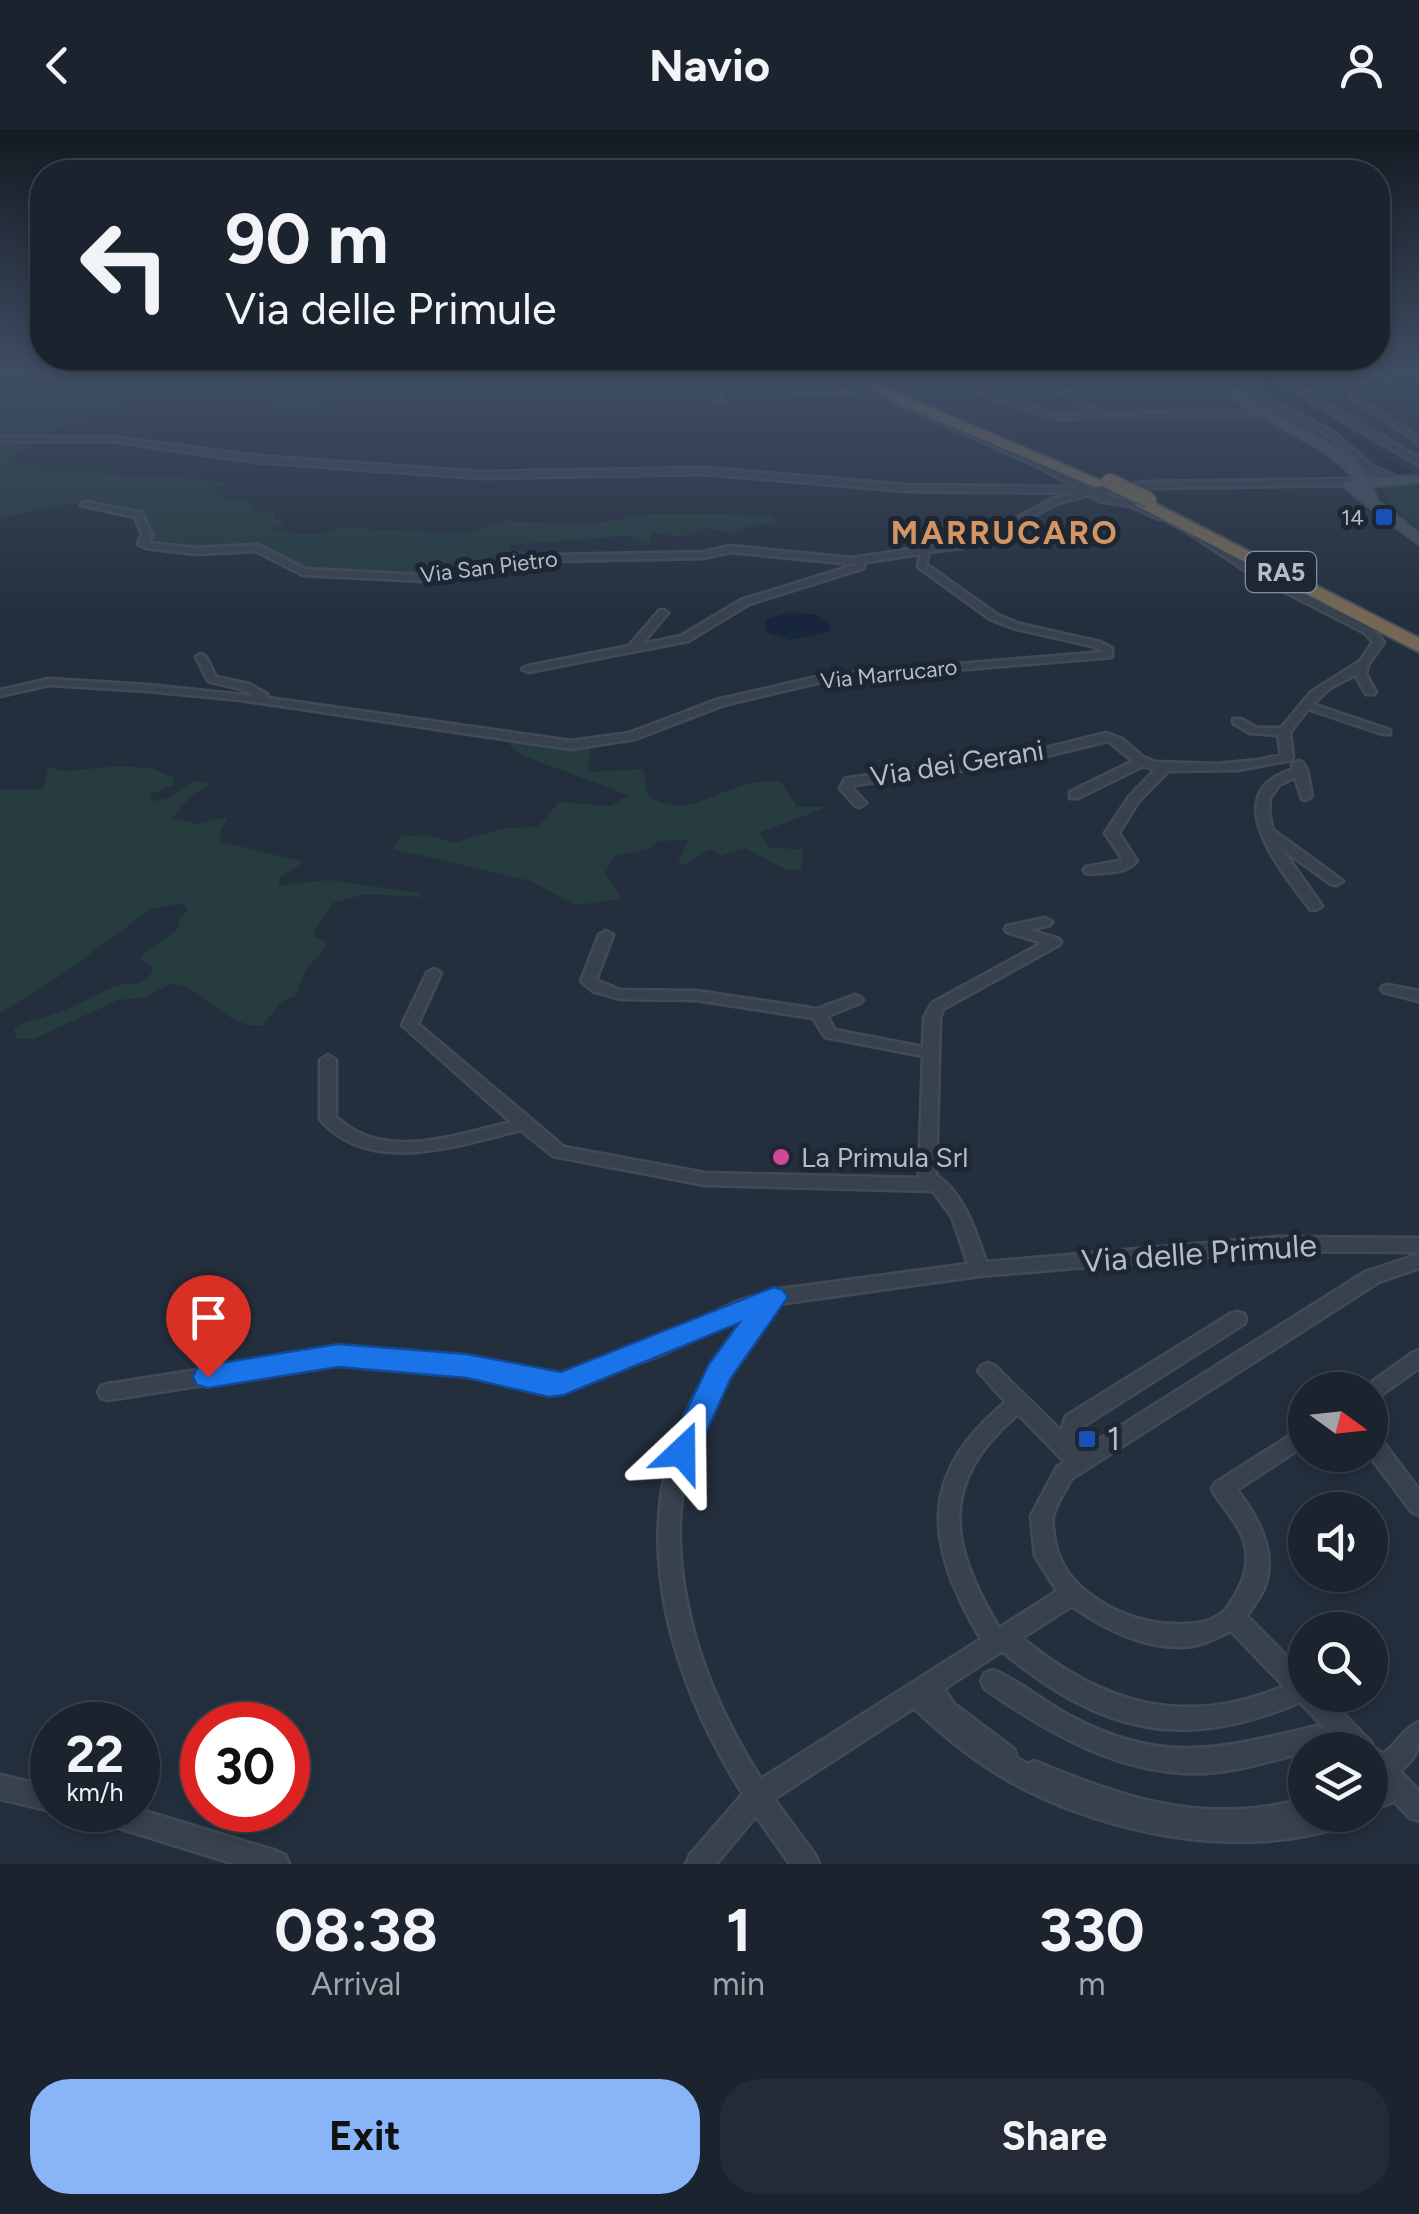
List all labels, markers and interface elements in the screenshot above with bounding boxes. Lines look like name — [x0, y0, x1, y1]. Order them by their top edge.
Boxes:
icon: back — [30, 38, 85, 93]
text: Navio — [649, 38, 770, 92]
icon: person — [1334, 38, 1389, 93]
text: 90 m — [225, 196, 389, 281]
icon: left — [60, 200, 190, 330]
text: Via delle Primule — [225, 281, 557, 335]
place label: 14 — [1341, 504, 1364, 531]
marker: 14 — [1373, 506, 1395, 528]
district label: MARRUCARO — [891, 514, 1119, 552]
street label: Via San Pietro — [419, 545, 559, 589]
road number: RA5 — [1246, 552, 1316, 592]
street label: Via Marrucaro — [819, 653, 959, 695]
street label: Via dei Gerani — [868, 733, 1046, 793]
place label: La Primula Srl — [801, 1140, 968, 1174]
marker: La Primula Srl — [770, 1146, 792, 1168]
street label: Via delle Primule — [1080, 1226, 1318, 1280]
pin — [166, 1275, 251, 1378]
icon: arrive — [181, 1290, 236, 1345]
north arrow — [1288, 1372, 1388, 1472]
map controls — [1288, 1372, 1388, 1832]
position arrow — [630, 1400, 734, 1504]
place label: 1 — [1107, 1420, 1120, 1458]
marker: 1 — [1076, 1428, 1098, 1450]
button: sound — [1288, 1492, 1388, 1592]
button: search — [1288, 1612, 1388, 1712]
speed limit sign: 30 — [180, 1702, 310, 1832]
text: 22 — [66, 1724, 124, 1785]
button: layers — [1288, 1732, 1388, 1832]
text: km/h — [66, 1777, 124, 1807]
text: 08:38 — [274, 1894, 438, 1966]
text: 1 — [726, 1894, 751, 1966]
text: 330 — [1039, 1894, 1145, 1966]
text: Arrival — [311, 1965, 401, 2003]
text: min — [712, 1965, 765, 2003]
text: m — [1078, 1965, 1106, 2003]
button: Exit — [30, 2079, 700, 2194]
button: Share — [720, 2079, 1389, 2194]

